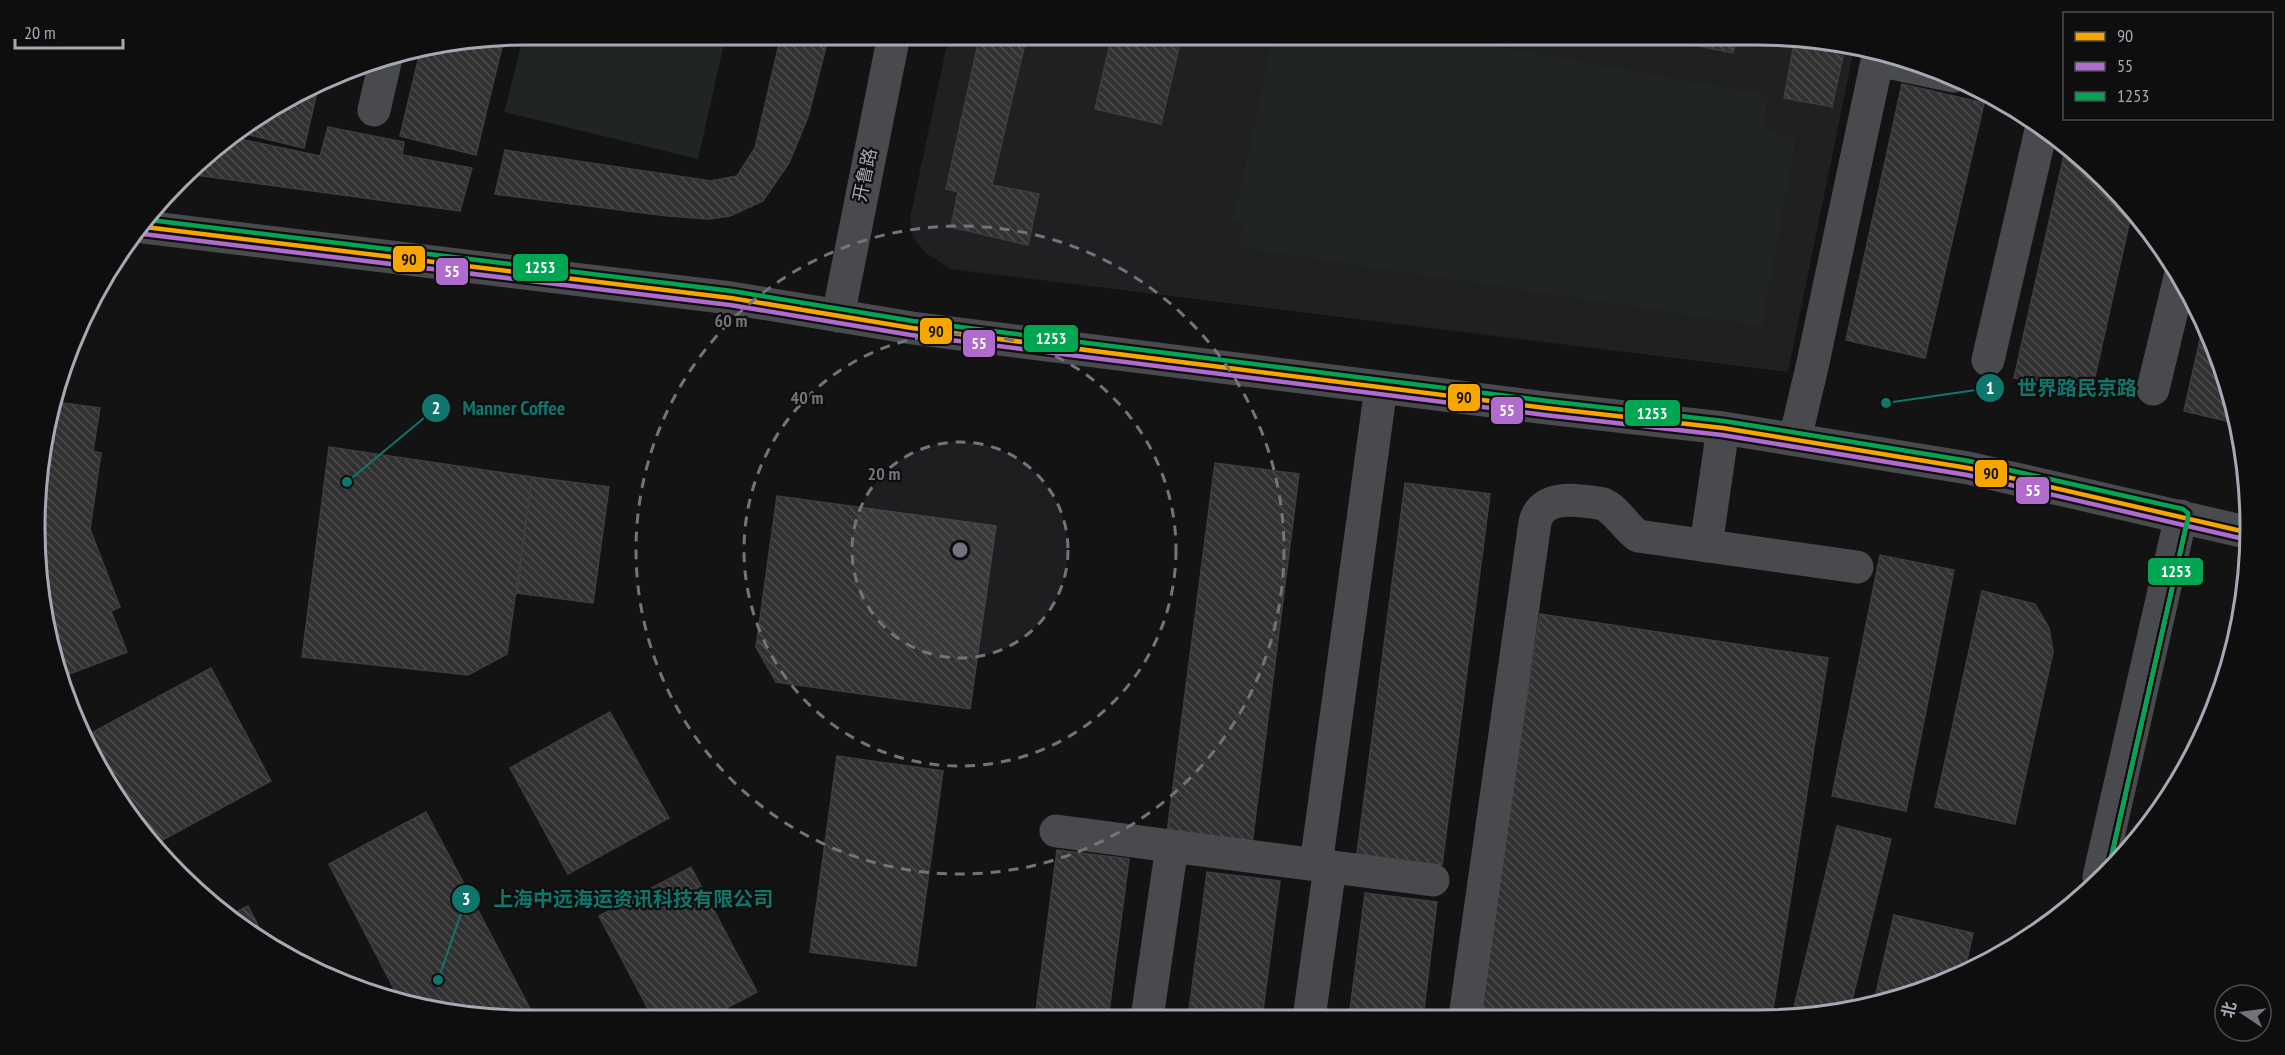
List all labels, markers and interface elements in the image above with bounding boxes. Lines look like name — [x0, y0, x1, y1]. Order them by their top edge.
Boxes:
scale bar — [15, 12, 123, 50]
legend — [2063, 12, 2273, 120]
text: 20 m — [24, 21, 56, 44]
text: 90 — [2117, 24, 2133, 47]
text: 55 — [2117, 54, 2133, 77]
text: 1253 — [2117, 84, 2149, 107]
street label: 开鲁路 — [848, 146, 881, 204]
line badge: 90 — [392, 245, 426, 273]
text: 90 — [401, 249, 417, 269]
line badge: 1253 — [512, 253, 569, 282]
line badge: 55 — [435, 257, 469, 286]
text: 1253 — [525, 257, 555, 277]
text: 55 — [444, 261, 460, 281]
text: 60 m — [715, 309, 747, 332]
line badge: 90 — [919, 317, 953, 345]
text: 90 — [928, 321, 944, 341]
line badge: 1253 — [1023, 324, 1079, 353]
text: 1253 — [1036, 328, 1066, 348]
line badge: 55 — [962, 329, 996, 358]
text: 55 — [971, 333, 987, 353]
callout: 世界路民京路 — [1975, 369, 2149, 407]
text: 世界路民京路 — [2017, 375, 2137, 401]
text: 1 — [1986, 376, 1994, 399]
line badge: 90 — [1447, 383, 1481, 412]
text: 40 m — [791, 386, 823, 409]
text: 90 — [1456, 387, 1472, 407]
callout: Manner Coffee — [421, 389, 578, 427]
text: Manner Coffee — [463, 395, 565, 421]
text: 2 — [432, 396, 440, 419]
line badge: 55 — [1490, 396, 1524, 425]
line badge: 1253 — [1624, 399, 1681, 427]
text: 55 — [1499, 400, 1515, 420]
text: 1253 — [1637, 403, 1667, 423]
line badge: 90 — [1974, 459, 2008, 488]
text: 20 m — [868, 462, 900, 485]
text: 90 — [1983, 463, 1999, 483]
line badge: 55 — [2015, 476, 2050, 505]
text: 55 — [2025, 480, 2041, 500]
centre of rings — [950, 540, 970, 560]
line badge: 1253 — [2147, 557, 2204, 586]
text: 1253 — [2161, 561, 2191, 581]
callout: 上海中远海运资讯科技有限公司 — [451, 880, 785, 918]
text: 上海中远海运资讯科技有限公司 — [493, 886, 773, 912]
text: 3 — [462, 887, 470, 910]
north arrow — [2213, 983, 2273, 1043]
text: 北 — [2217, 1000, 2240, 1020]

